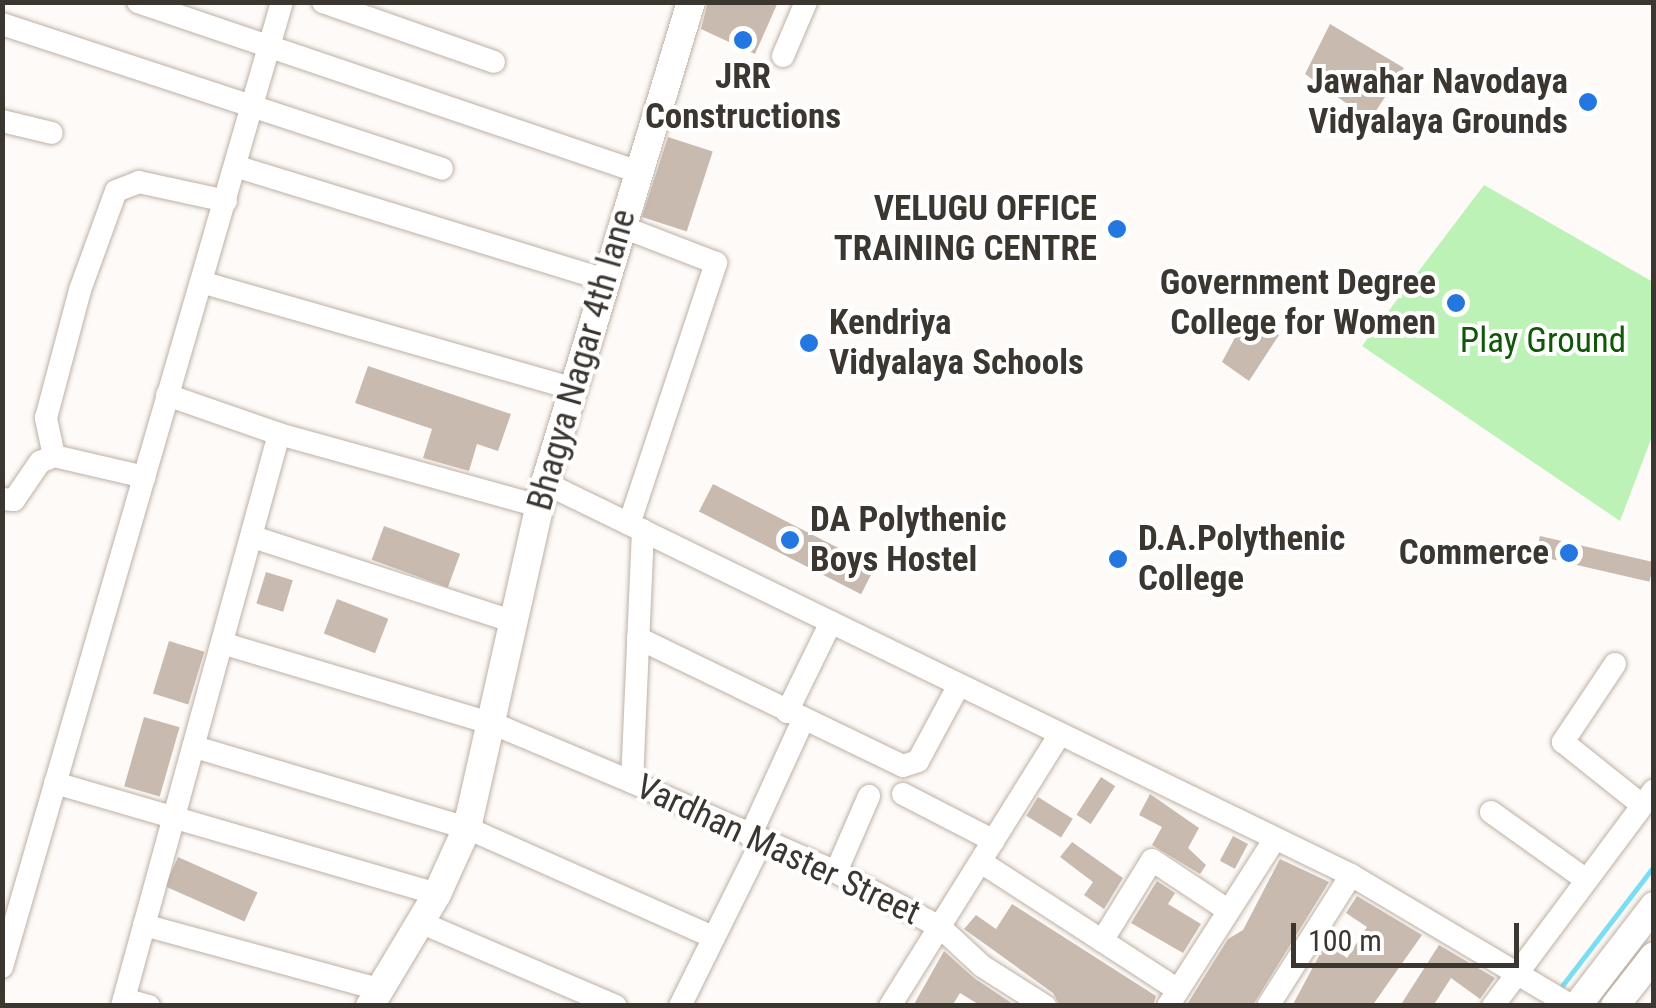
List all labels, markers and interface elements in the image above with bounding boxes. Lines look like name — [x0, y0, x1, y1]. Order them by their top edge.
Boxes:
marker: JRR Constructions — [732, 29, 754, 51]
place label: JRR Constructions — [645, 56, 841, 138]
place label: Jawahar Navodaya Vidyalaya Grounds — [1306, 61, 1568, 143]
marker: Jawahar Navodaya Vidyalaya Grounds — [1577, 91, 1599, 113]
place label: VELUGU OFFICE TRAINING CENTRE — [834, 188, 1097, 270]
street label: Bhagya Nagar 4th lane — [519, 205, 645, 515]
marker: VELUGU OFFICE TRAINING CENTRE — [1106, 218, 1128, 240]
place label: Government Degree College for Women — [1160, 262, 1436, 344]
marker: Government Degree College for Women — [1445, 292, 1467, 314]
place label: Kendriya Vidyalaya Schools — [829, 302, 1084, 384]
park label: Play Ground — [1460, 320, 1626, 362]
marker: Kendriya Vidyalaya Schools — [798, 332, 820, 354]
place label: DA Polythenic Boys Hostel — [810, 499, 1007, 581]
place label: D.A.Polythenic College — [1138, 518, 1345, 600]
marker: DA Polythenic Boys Hostel — [779, 529, 801, 551]
place label: Commerce — [1399, 532, 1549, 574]
marker: Commerce — [1558, 542, 1580, 564]
marker: D.A.Polythenic College — [1107, 548, 1129, 570]
street label: Vardhan Master Street — [629, 766, 927, 934]
scale bar — [1296, 903, 1524, 965]
text: 100 m — [1308, 923, 1382, 958]

